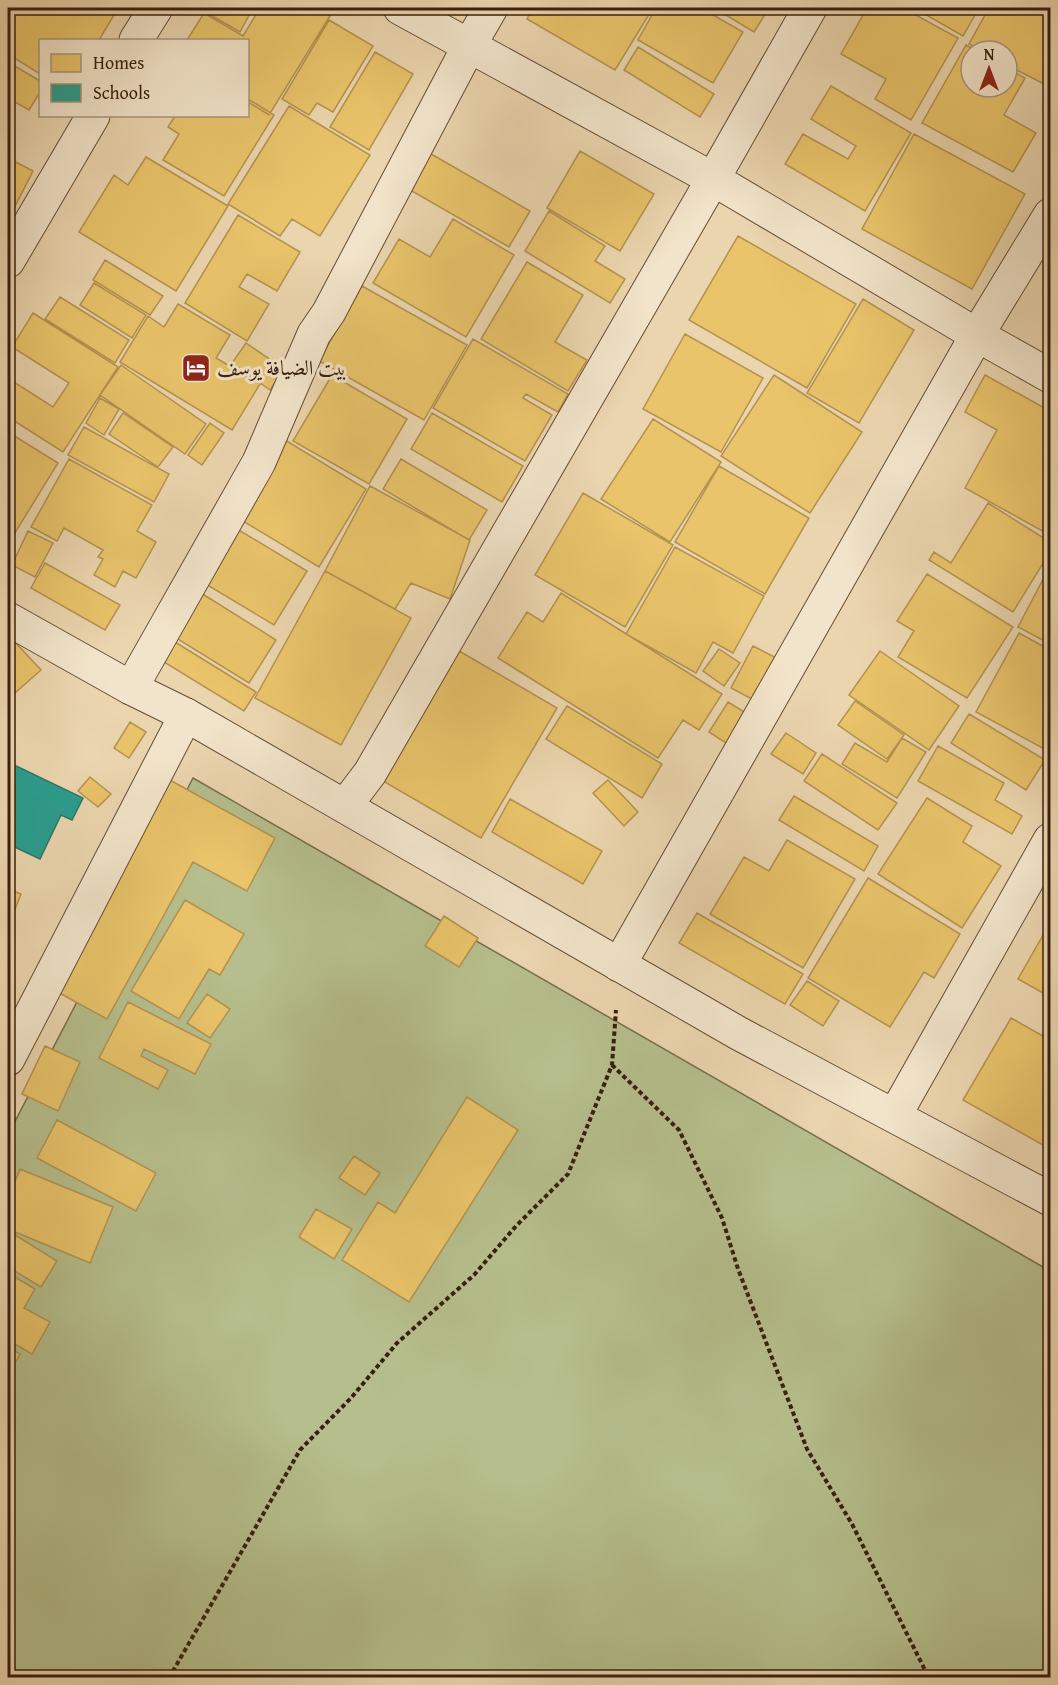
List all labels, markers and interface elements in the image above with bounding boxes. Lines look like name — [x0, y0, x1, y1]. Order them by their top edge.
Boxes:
legend — [39, 39, 249, 117]
north arrow — [959, 39, 1019, 99]
text: N — [984, 42, 995, 66]
text: Homes — [93, 49, 144, 76]
text: Schools — [93, 79, 150, 106]
hotel icon: بيت الضيافة يوسف — [180, 352, 212, 384]
place label: بيت الضيافة يوسف — [217, 352, 347, 383]

